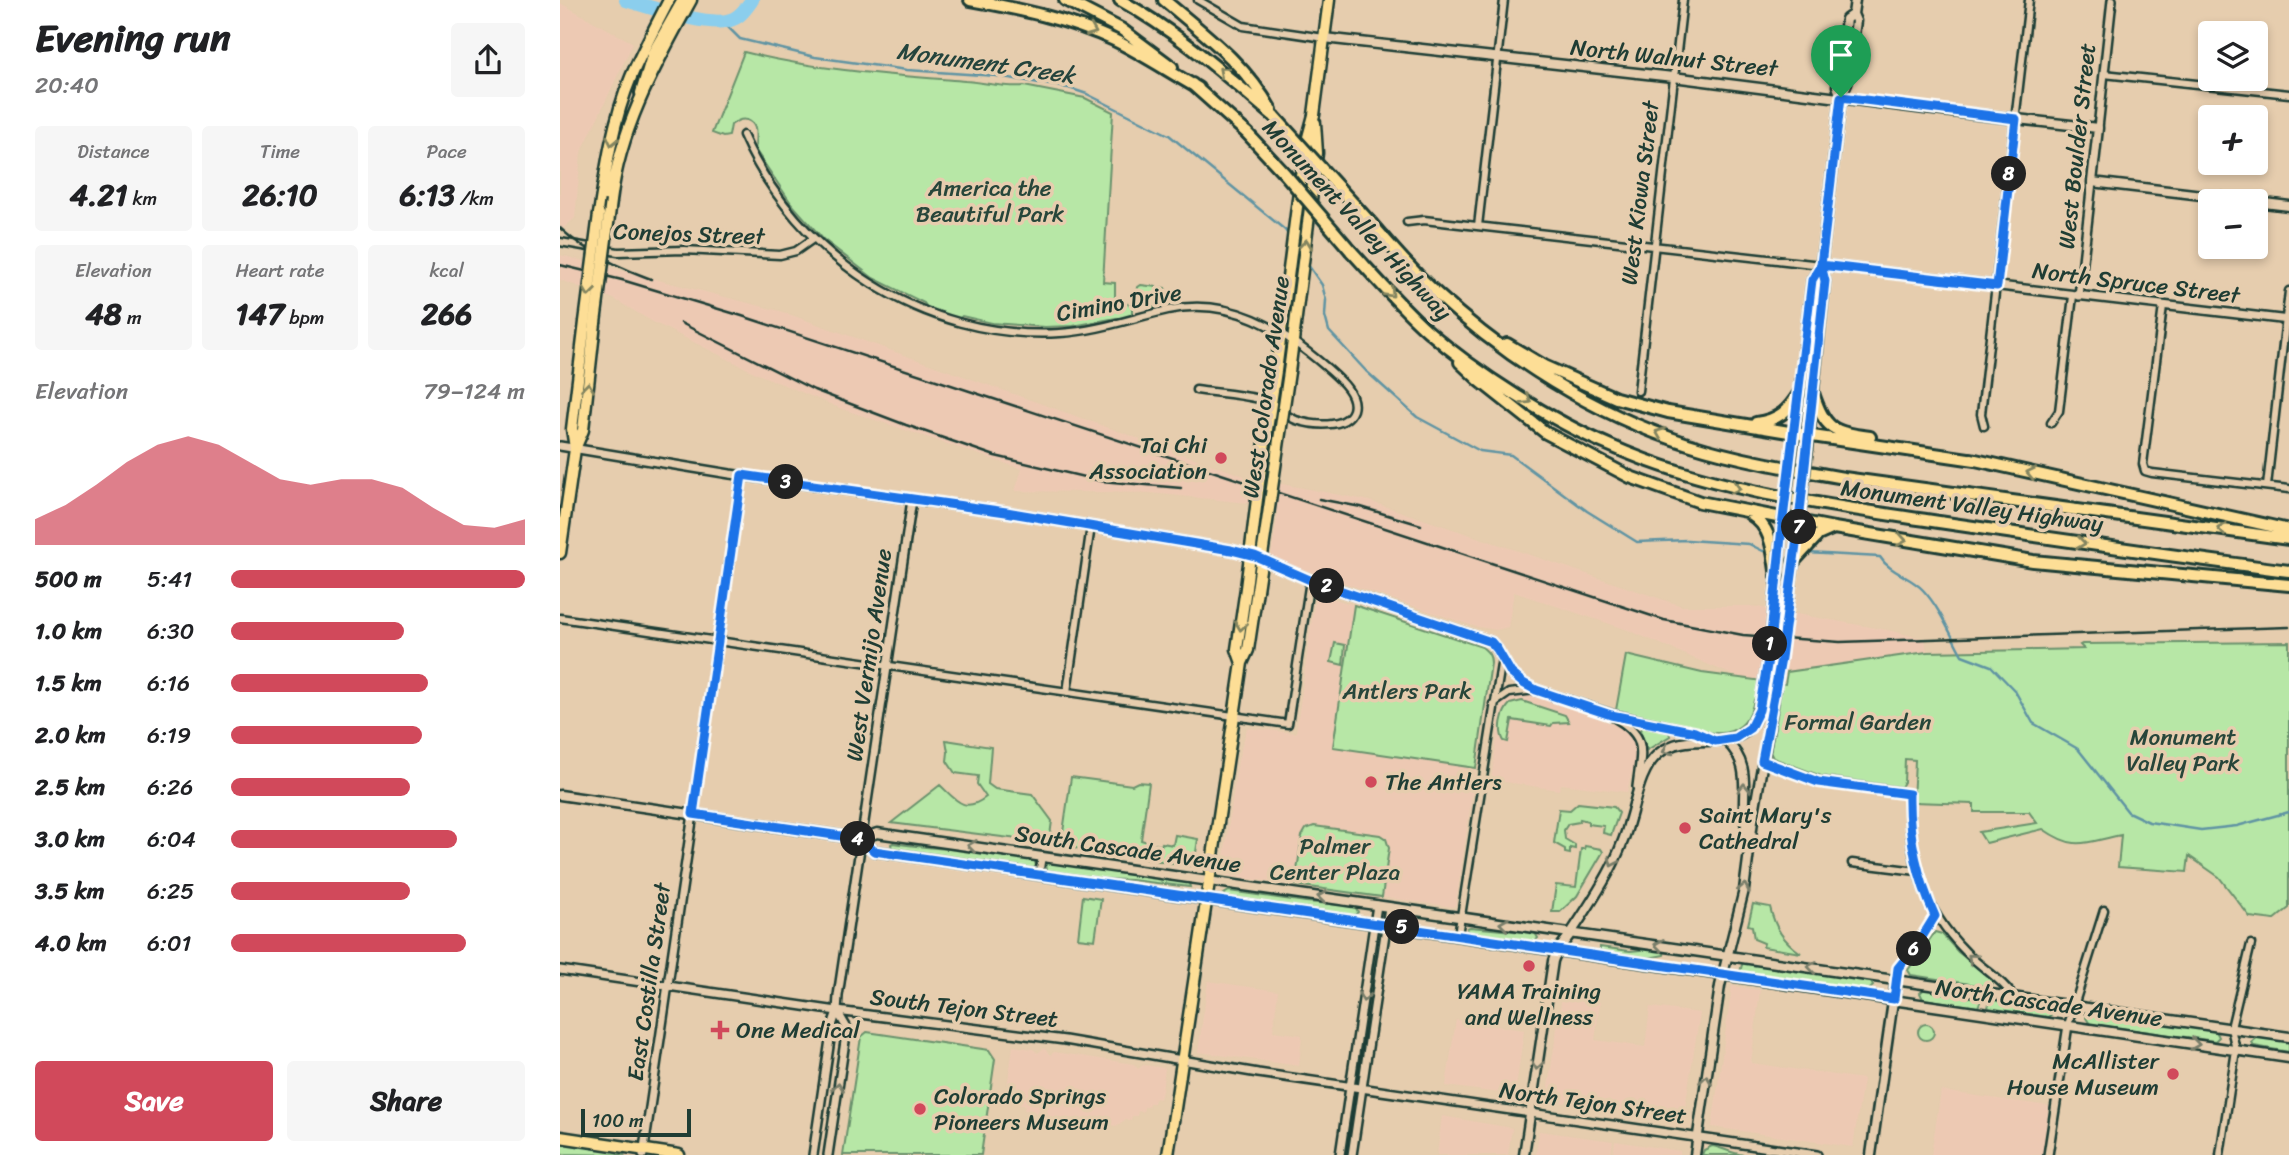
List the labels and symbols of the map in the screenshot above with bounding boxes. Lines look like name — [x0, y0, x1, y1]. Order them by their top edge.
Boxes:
one-way arrow — [1085, 23, 1097, 37]
pin — [1811, 25, 1871, 97]
street label: North Walnut Street — [1568, 27, 1781, 89]
water label: Monument Creek — [894, 30, 1079, 96]
street label: West Boulder Street — [2046, 41, 2108, 251]
one-way arrow — [1218, 67, 1231, 79]
street label: West Kiowa Street — [1608, 97, 1672, 287]
street label: Monument Valley Highway — [1252, 109, 1462, 331]
one-way arrow — [606, 135, 621, 147]
pin: 8 — [1992, 156, 2026, 192]
park label: America the Beautiful Park — [916, 168, 1064, 235]
street label: Conejos Street — [613, 211, 767, 257]
one-way arrow — [1298, 239, 1313, 250]
street label: North Spruce Street — [2030, 250, 2244, 316]
street label: Cimino Drive — [1053, 272, 1185, 334]
street label: West Colorado Avenue — [1230, 273, 1302, 501]
one-way arrow — [1382, 285, 1394, 298]
one-way arrow — [581, 286, 596, 298]
one-way arrow — [580, 381, 595, 392]
one-way arrow — [1519, 392, 1532, 405]
place label: Tai Chi Association — [1088, 425, 1208, 492]
one-way arrow — [1655, 427, 1667, 441]
marker: Tai Chi Association — [1213, 450, 1229, 466]
pin: 3 — [768, 464, 804, 500]
one-way arrow — [2025, 466, 2037, 481]
street label: Monument Valley Highway — [1838, 467, 2106, 545]
one-way arrow — [1730, 480, 1742, 494]
pin: 7 — [1782, 510, 1816, 544]
one-way arrow — [2216, 522, 2227, 537]
one-way arrow — [1896, 532, 1907, 547]
one-way arrow — [2075, 536, 2087, 551]
street label: West Vermijo Avenue — [834, 546, 904, 764]
pin: 2 — [1310, 568, 1344, 604]
one-way arrow — [1233, 620, 1248, 632]
pin: 1 — [1752, 626, 1788, 662]
park label: Antlers Park — [1341, 671, 1472, 712]
park label: Formal Garden — [1784, 702, 1932, 743]
park label: Monument Valley Park — [2126, 717, 2240, 784]
one-way arrow — [1662, 741, 1675, 755]
place label: The Antlers — [1385, 762, 1502, 803]
marker: The Antlers — [1363, 774, 1379, 790]
one-way arrow — [1736, 782, 1752, 793]
place label: Saint Mary's Cathedral — [1699, 795, 1832, 862]
street label: South Cascade Avenue — [1012, 813, 1244, 885]
marker: Saint Mary's Cathedral — [1677, 820, 1693, 836]
pin: 4 — [840, 822, 876, 856]
park label: Palmer Center Plaza — [1270, 826, 1400, 893]
one-way arrow — [966, 839, 977, 854]
one-way arrow — [1607, 855, 1621, 867]
street label: East Costilla Street — [615, 879, 683, 1084]
one-way arrow — [1736, 882, 1751, 894]
one-way arrow — [1316, 890, 1328, 905]
pin: 5 — [1384, 909, 1420, 944]
one-way arrow — [1498, 917, 1510, 932]
pin: 6 — [1896, 932, 1932, 967]
one-way arrow — [1653, 937, 1665, 952]
one-way arrow — [1967, 954, 1980, 966]
marker: YAMA Training and Wellness — [1521, 958, 1537, 974]
one-way arrow — [1806, 960, 1818, 975]
street label: North Cascade Avenue — [1933, 967, 2165, 1039]
place label: YAMA Training and Wellness — [1457, 971, 1601, 1038]
street label: South Tejon Street — [868, 976, 1060, 1040]
one-way arrow — [1356, 991, 1371, 1003]
place label: One Medical — [736, 1010, 860, 1051]
marker: One Medical — [710, 1020, 730, 1040]
one-way arrow — [2189, 1036, 2200, 1051]
place label: McAllister House Museum — [2007, 1041, 2161, 1108]
one-way arrow — [1530, 1059, 1545, 1071]
marker: McAllister House Museum — [2165, 1066, 2181, 1082]
street label: North Tejon Street — [1497, 1070, 1689, 1136]
one-way arrow — [1698, 1075, 1713, 1086]
place label: Colorado Springs Pioneers Museum — [934, 1076, 1109, 1143]
one-way arrow — [830, 1082, 845, 1093]
marker: Colorado Springs Pioneers Museum — [912, 1101, 928, 1117]
scale bar — [581, 1106, 691, 1138]

